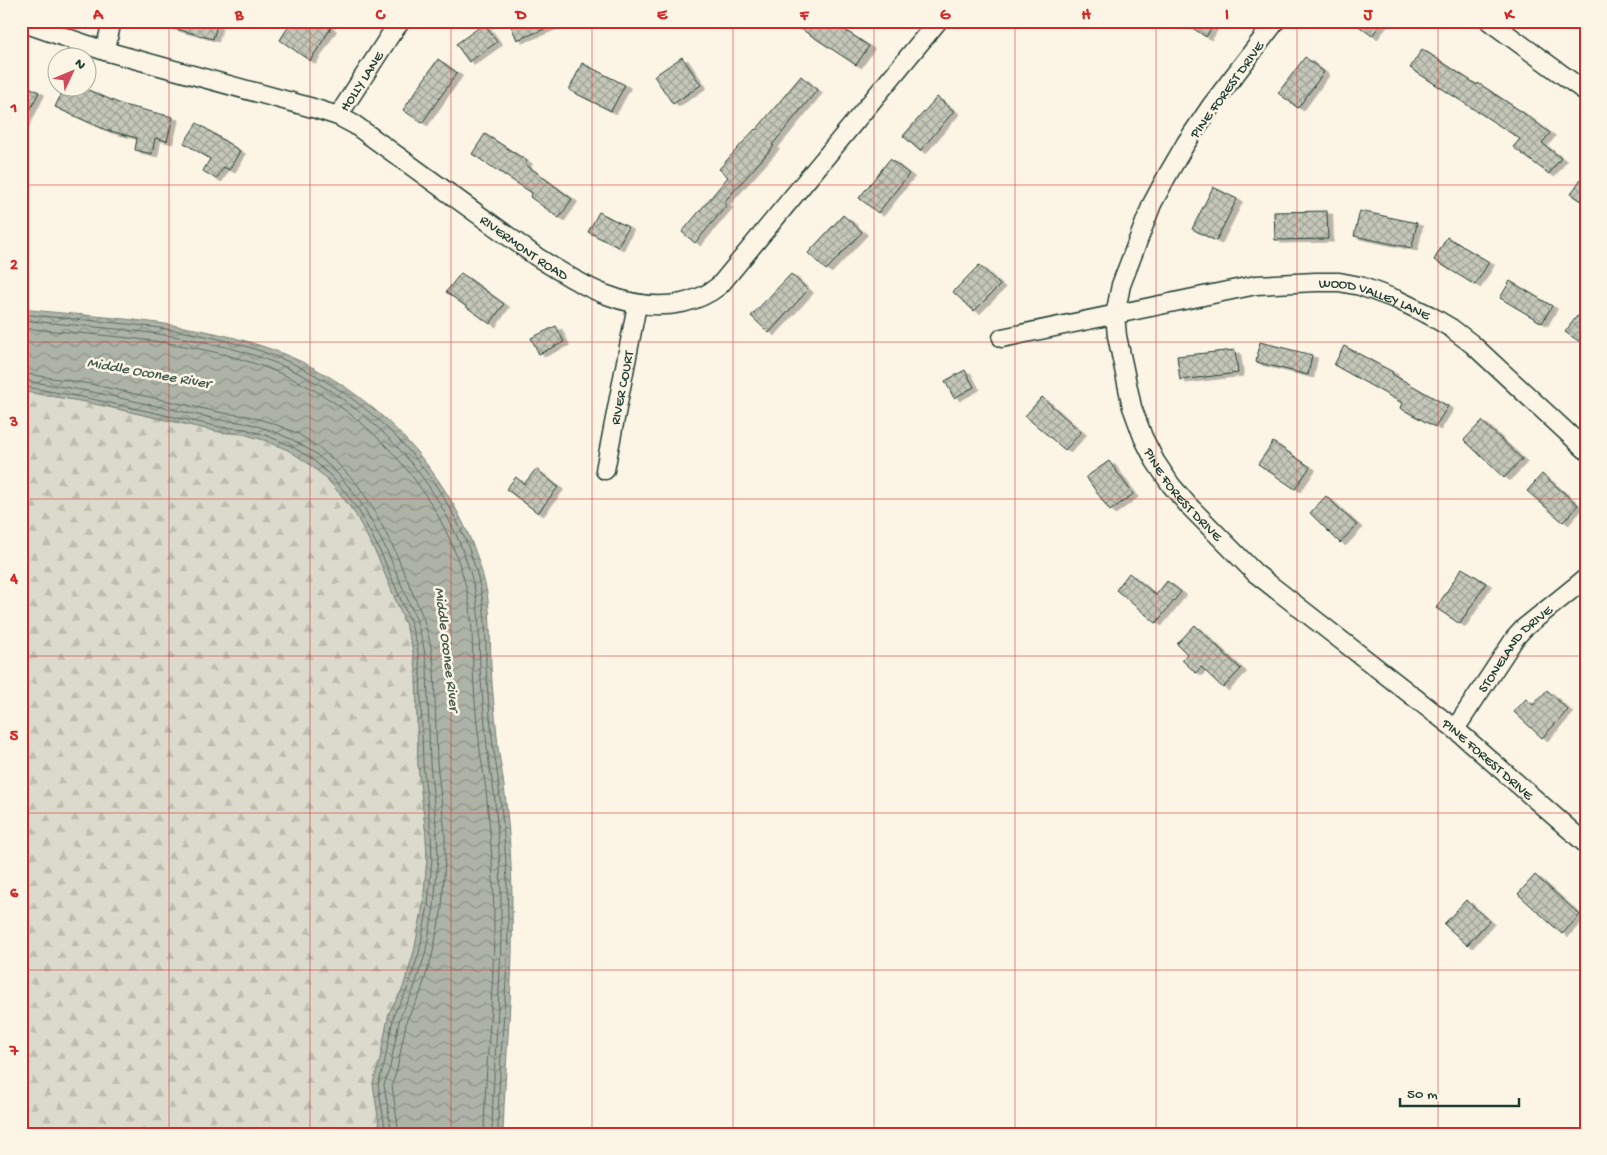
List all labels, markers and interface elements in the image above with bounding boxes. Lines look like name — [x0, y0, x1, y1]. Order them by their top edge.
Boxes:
text: A — [92, 7, 104, 26]
text: B — [234, 7, 244, 26]
text: C — [375, 7, 386, 26]
text: D — [514, 7, 527, 26]
text: E — [657, 7, 668, 26]
text: F — [799, 7, 810, 26]
text: G — [940, 7, 951, 26]
text: H — [1081, 7, 1091, 26]
text: I — [1225, 7, 1229, 26]
text: J — [1363, 7, 1374, 26]
text: K — [1504, 7, 1516, 26]
street label: PINE FOREST DRIVE — [1187, 38, 1270, 143]
north arrow — [48, 48, 98, 98]
street label: HOLLY LANE — [337, 48, 389, 115]
text: N — [70, 56, 89, 74]
text: 1 — [10, 100, 17, 119]
street label: RIVERMONT ROAD — [476, 212, 571, 286]
text: 2 — [10, 257, 18, 276]
street label: WOOD VALLEY LANE — [1319, 276, 1434, 326]
street label: RIVER COURT — [608, 349, 639, 426]
water label: Middle Oconee River — [86, 354, 214, 394]
text: 3 — [9, 414, 18, 433]
street label: PINE FOREST DRIVE — [1138, 445, 1226, 547]
text: 4 — [9, 571, 18, 590]
water label: Middle Oconee River — [429, 586, 463, 715]
street label: STONELAND DRIVE — [1475, 602, 1558, 696]
street label: PINE FOREST DRIVE — [1437, 715, 1537, 806]
text: 5 — [10, 728, 19, 747]
text: 6 — [10, 885, 19, 904]
text: 7 — [9, 1043, 19, 1062]
scale bar — [1400, 1075, 1518, 1107]
text: 50 m — [1407, 1086, 1438, 1104]

